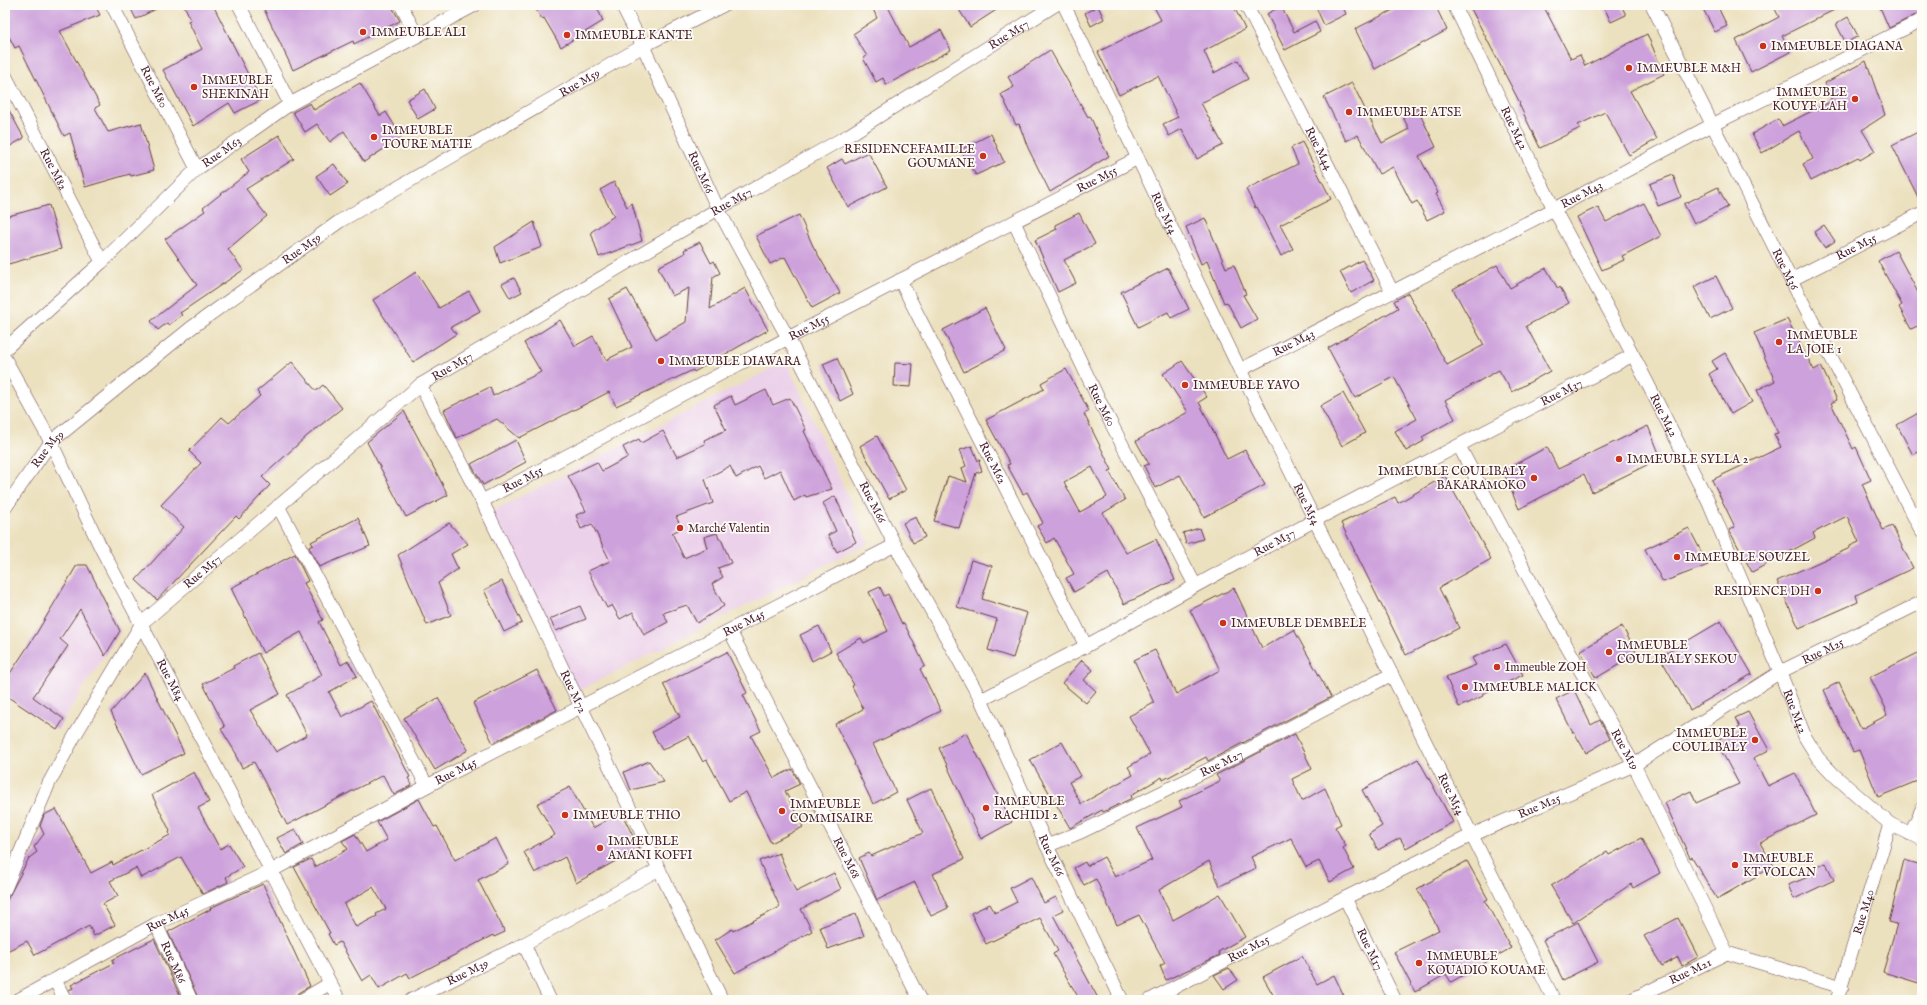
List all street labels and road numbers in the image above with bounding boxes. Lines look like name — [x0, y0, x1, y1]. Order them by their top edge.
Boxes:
street label: Rue M57 — [986, 16, 1031, 53]
street label: Rue M80 — [137, 63, 171, 110]
street label: Rue M59 — [557, 65, 602, 100]
street label: Rue M42 — [1497, 104, 1531, 152]
street label: Rue M44 — [1302, 124, 1337, 173]
street label: Rue M63 — [199, 133, 244, 171]
street label: Rue M82 — [37, 146, 71, 193]
street label: Rue M66 — [685, 149, 718, 197]
street label: Rue M55 — [1074, 162, 1120, 196]
street label: Rue M43 — [1558, 177, 1605, 212]
street label: Rue M57 — [708, 184, 754, 219]
street label: Rue M54 — [1148, 190, 1181, 237]
street label: Rue M59 — [279, 230, 324, 268]
street label: Rue M35 — [1833, 230, 1879, 263]
street label: Rue M36 — [1769, 246, 1803, 293]
street label: Rue M55 — [786, 310, 832, 344]
street label: Rue M43 — [1270, 326, 1317, 360]
street label: Rue M57 — [429, 348, 475, 384]
street label: Rue M37 — [1538, 375, 1585, 409]
street label: Rue M60 — [1085, 381, 1119, 429]
street label: Rue M42 — [1647, 391, 1681, 440]
street label: Rue M59 — [28, 427, 67, 471]
street label: Rue M62 — [976, 439, 1010, 487]
street label: Rue M55 — [500, 462, 546, 496]
street label: Rue M66 — [856, 479, 890, 526]
street label: Rue M54 — [1290, 481, 1324, 528]
street label: Rue M37 — [1251, 525, 1298, 560]
street label: Rue M57 — [180, 551, 224, 592]
street label: Rue M45 — [720, 606, 768, 640]
street label: Rue M25 — [1799, 634, 1847, 668]
street label: Rue M84 — [153, 656, 188, 703]
street label: Rue M72 — [557, 668, 591, 716]
street label: Rue M42 — [1780, 687, 1811, 736]
street label: Rue M19 — [1608, 726, 1643, 772]
street label: Rue M27 — [1197, 746, 1245, 780]
street label: Rue M45 — [432, 754, 480, 788]
street label: Rue M54 — [1435, 771, 1468, 818]
street label: Rue M25 — [1516, 790, 1563, 822]
street label: Rue M66 — [1035, 832, 1068, 880]
street label: Rue M68 — [830, 834, 864, 881]
street label: Rue M40 — [1850, 887, 1877, 936]
street label: Rue M45 — [144, 902, 191, 935]
street label: Rue M17 — [1353, 926, 1387, 973]
street label: Rue M25 — [1225, 931, 1272, 966]
street label: Rue M86 — [157, 939, 190, 986]
street label: Rue M21 — [1667, 954, 1714, 988]
street label: Rue M39 — [444, 955, 491, 989]

